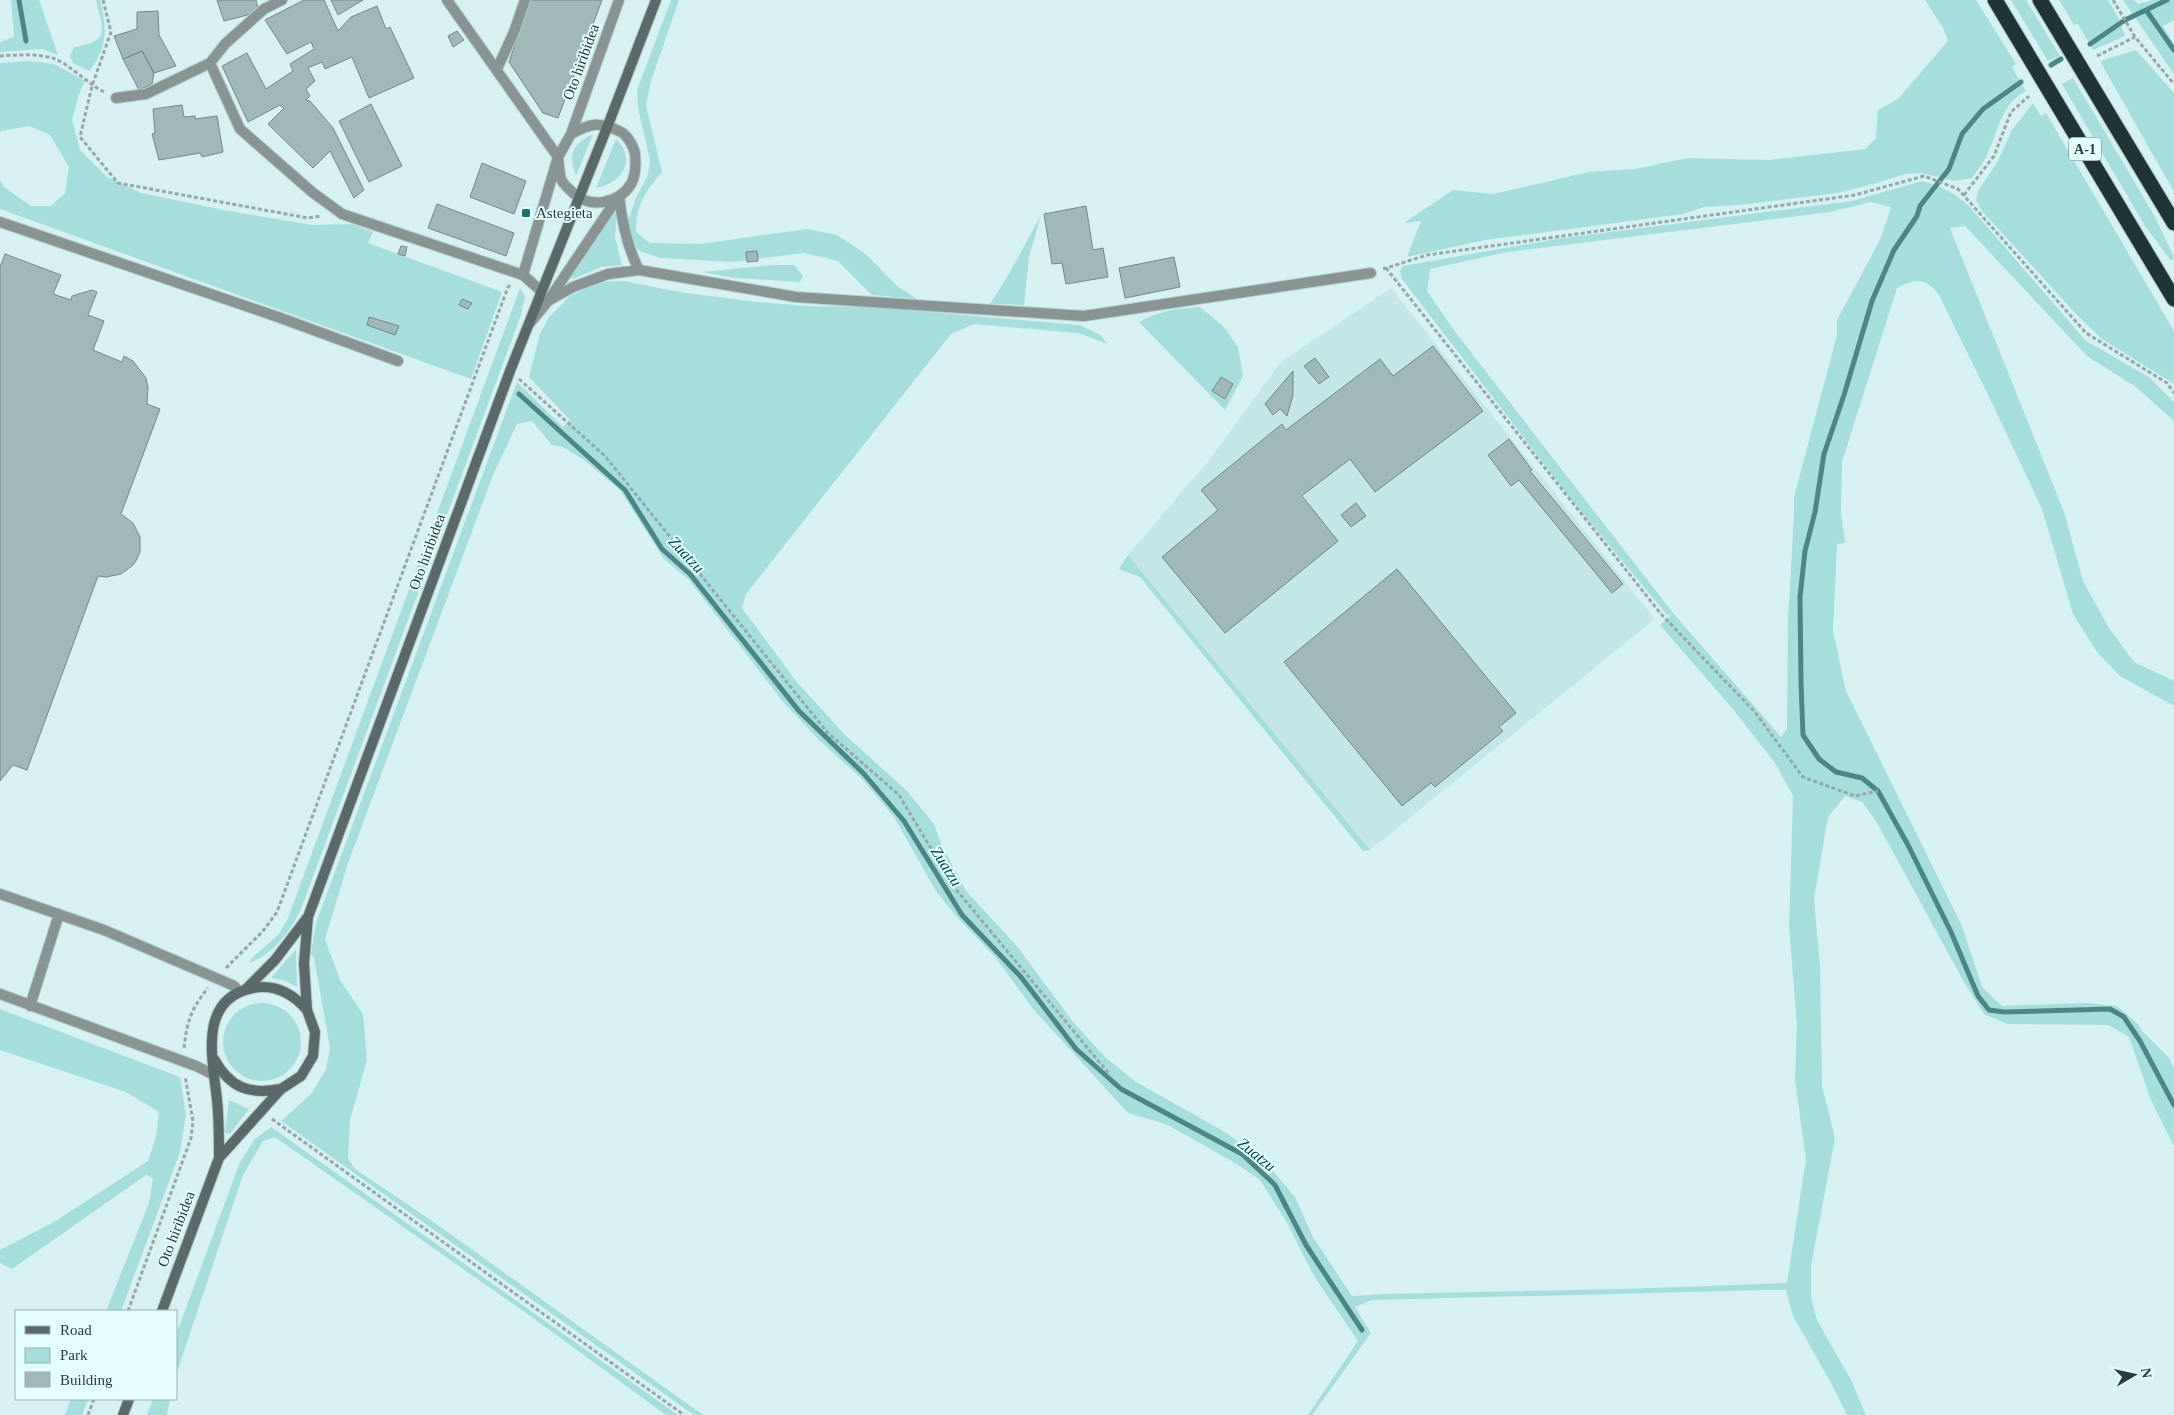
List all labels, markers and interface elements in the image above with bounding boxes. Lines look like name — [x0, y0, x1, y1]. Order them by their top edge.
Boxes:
street label: Oto hiribidea — [560, 22, 602, 102]
road number: A-1 — [2069, 138, 2101, 160]
place label: Astegieta — [536, 205, 593, 221]
marker: Astegieta — [520, 207, 532, 219]
street label: Oto hiribidea — [406, 512, 448, 592]
water label: Zuatzu — [666, 533, 708, 576]
water label: Zuatzu — [928, 843, 965, 889]
water label: Zuatzu — [1234, 1134, 1279, 1175]
street label: Oto hiribidea — [154, 1189, 198, 1269]
legend — [15, 1310, 178, 1400]
text: Road — [60, 1322, 92, 1338]
text: Park — [60, 1347, 88, 1363]
north arrow — [2109, 1350, 2159, 1400]
text: N — [2138, 1367, 2155, 1379]
text: Building — [60, 1372, 113, 1388]

